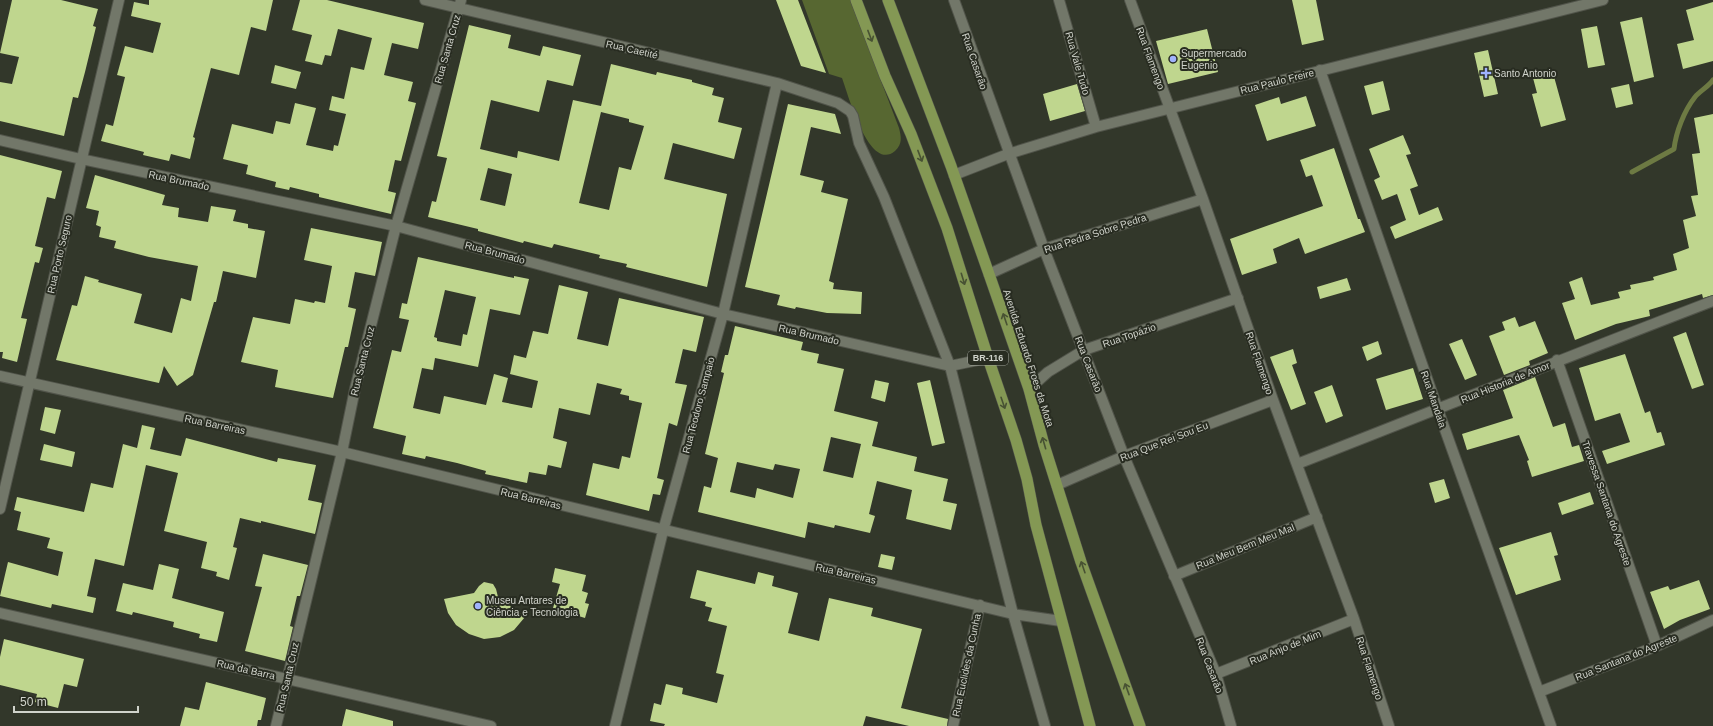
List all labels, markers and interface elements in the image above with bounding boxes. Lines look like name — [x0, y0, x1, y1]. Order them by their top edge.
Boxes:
street label: Rua Santa Cruz — [432, 13, 463, 85]
street label: Rua Flamengo — [1134, 25, 1167, 91]
one-way arrow — [867, 30, 875, 42]
street label: Rua Vale Tudo — [1063, 30, 1092, 97]
street label: Rua Casarão — [960, 32, 989, 91]
street label: Rua Caetité — [605, 38, 659, 61]
place label: Supermercado Eugenio — [1181, 48, 1247, 71]
marker: Supermercado Eugenio — [1168, 54, 1178, 64]
street label: Rua Paulo Freire — [1239, 67, 1316, 96]
marker: Santo Antonio — [1481, 68, 1491, 78]
place label: Santo Antonio — [1494, 68, 1557, 79]
one-way arrow — [916, 150, 924, 162]
street label: Rua Brumado — [148, 169, 211, 192]
street label: Rua Pedra Sobre Pedra — [1043, 212, 1148, 255]
street label: Rua Porto Seguro — [45, 213, 74, 294]
street label: Rua Brumado — [464, 239, 527, 266]
one-way arrow — [960, 272, 967, 285]
street label: Avenida Eduardo Froes da Mota — [1001, 288, 1056, 429]
one-way arrow — [1001, 313, 1008, 326]
street label: Rua Topázio — [1101, 321, 1158, 350]
street label: Rua Brumado — [778, 322, 841, 347]
street label: Rua Santa Cruz — [349, 325, 376, 397]
street label: Rua Flamengo — [1244, 330, 1276, 396]
street label: Rua Casarão — [1073, 335, 1104, 394]
road number: BR-116 — [968, 351, 1008, 365]
street label: Rua Teodoro Sampaio — [680, 355, 717, 455]
street label: Rua Historia de Amor — [1459, 359, 1552, 405]
street label: Rua Mandala — [1419, 369, 1449, 429]
one-way arrow — [1000, 396, 1007, 409]
street label: Rua Barreiras — [184, 413, 246, 436]
street label: Rua Que Rei Sou Eu — [1119, 420, 1210, 463]
one-way arrow — [1040, 437, 1047, 450]
street label: Travessa Santana do Agreste — [1580, 439, 1633, 567]
street label: Rua Barreiras — [500, 486, 562, 511]
street label: Rua Meu Bem Meu Mal — [1194, 522, 1296, 571]
one-way arrow — [1079, 560, 1086, 573]
street label: Rua Barreiras — [815, 561, 877, 586]
place label: Museu Antares de Ciência e Tecnologia — [486, 595, 579, 618]
marker: Museu Antares de Ciência e Tecnologia — [473, 601, 483, 611]
street label: Rua Euclides da Cunha — [950, 612, 983, 718]
street label: Rua Anjo de Mim — [1248, 628, 1323, 667]
street label: Rua Santana do Agreste — [1574, 632, 1679, 683]
street label: Rua Flamengo — [1354, 635, 1385, 701]
street label: Rua Casarão — [1194, 636, 1225, 695]
street label: Rua Santa Cruz — [274, 641, 301, 713]
street label: Rua da Barra — [216, 657, 277, 682]
one-way arrow — [1122, 684, 1130, 696]
scale bar — [14, 688, 138, 714]
text: 50 m — [20, 695, 47, 709]

